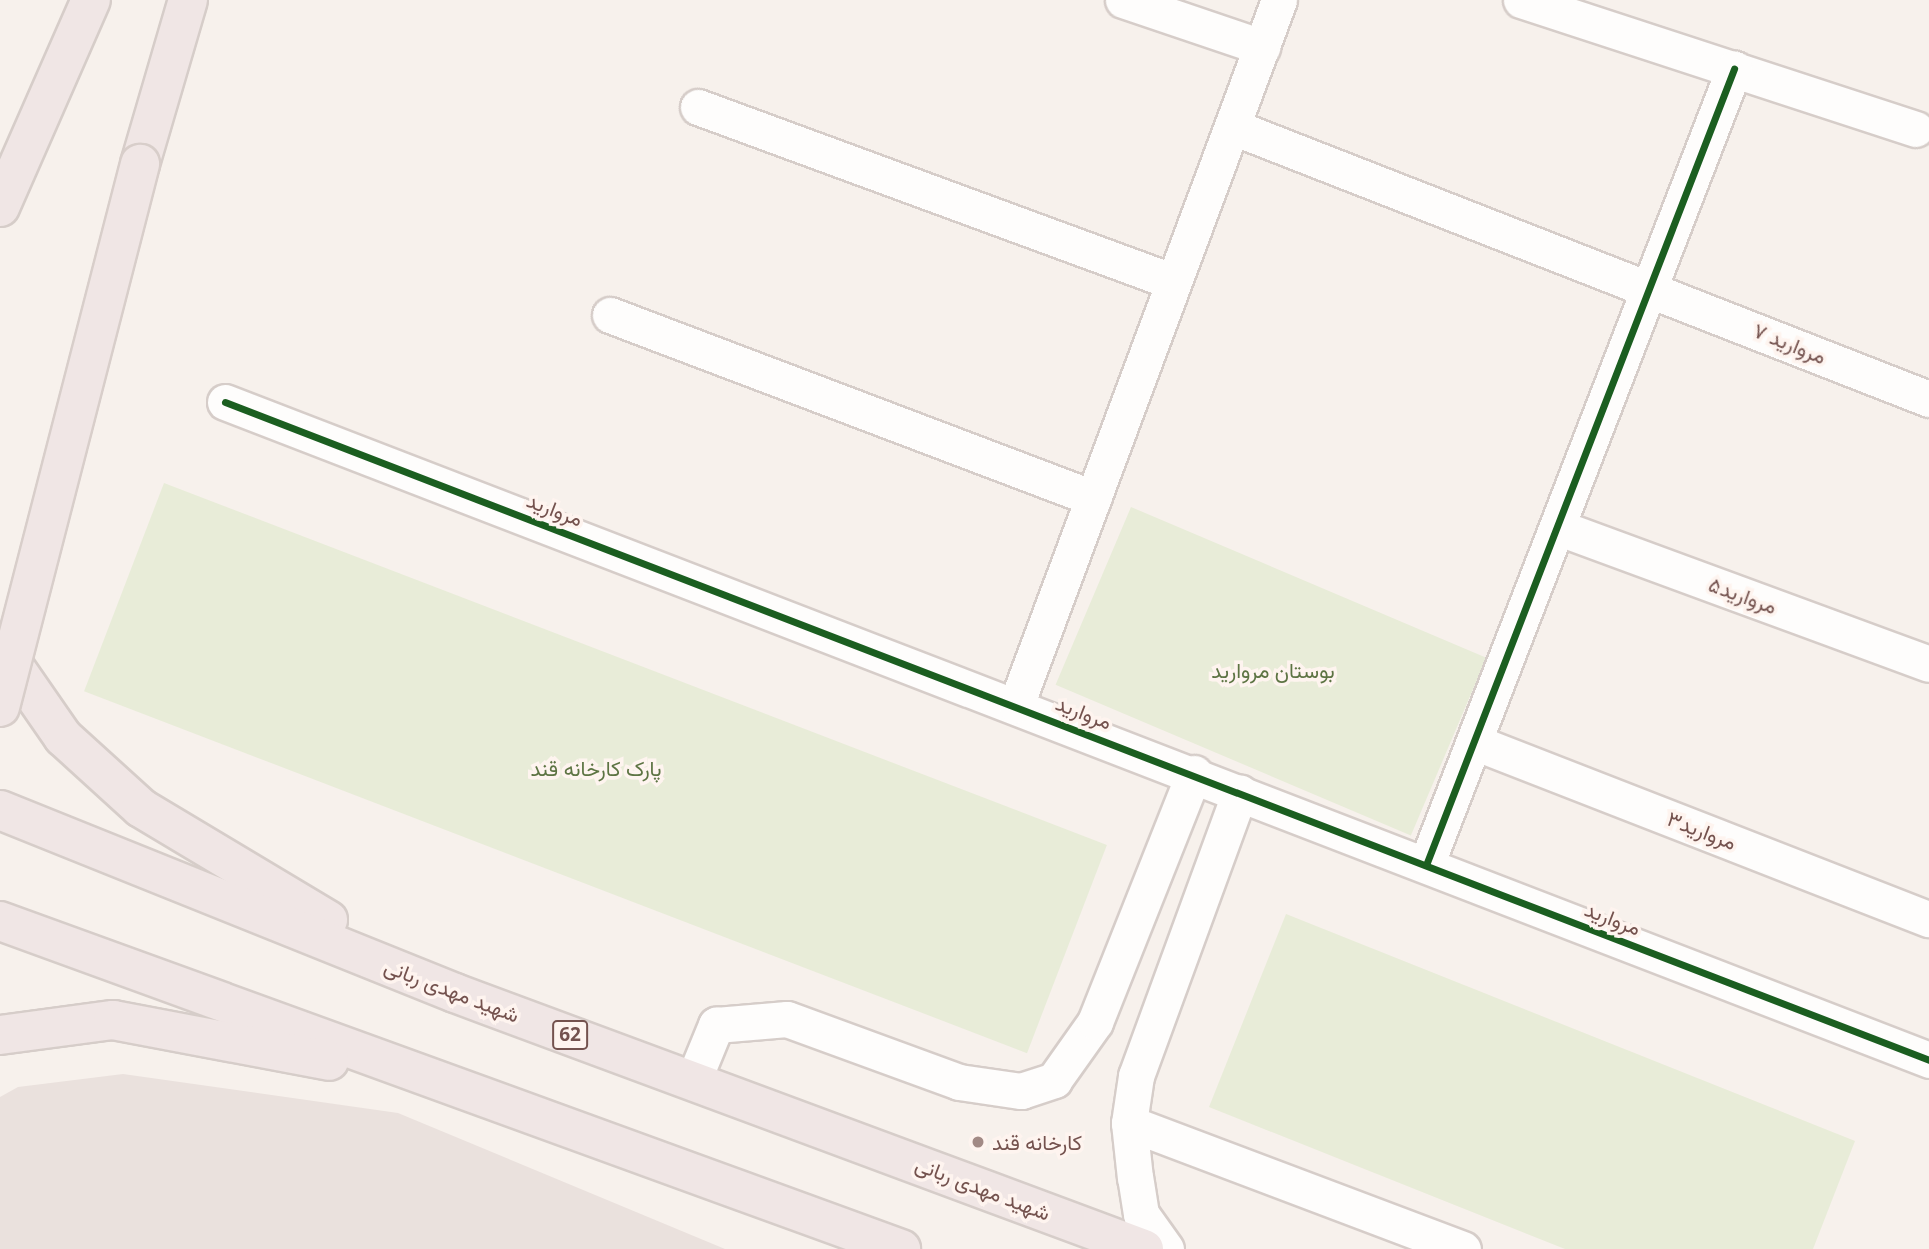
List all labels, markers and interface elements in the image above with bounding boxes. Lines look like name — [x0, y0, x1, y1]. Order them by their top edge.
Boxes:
street label: مروارید ۷ — [1750, 317, 1830, 369]
street label: مروارید — [523, 487, 587, 531]
street label: مروارید۵ — [1706, 571, 1780, 619]
park label: بوستان مروارید — [1211, 657, 1335, 683]
street label: مروارید — [1052, 690, 1116, 734]
park label: پارک کارخانه قند — [530, 755, 662, 781]
street label: مروارید۳ — [1664, 805, 1740, 855]
street label: مروارید — [1581, 896, 1645, 940]
street label: شهید مهدی ربانی — [381, 953, 523, 1027]
road number: 62 — [551, 1020, 589, 1050]
place label: کارخانه قند — [992, 1129, 1082, 1155]
marker: کارخانه قند — [970, 1134, 986, 1150]
street label: شهید مهدی ربانی — [912, 1151, 1054, 1225]

